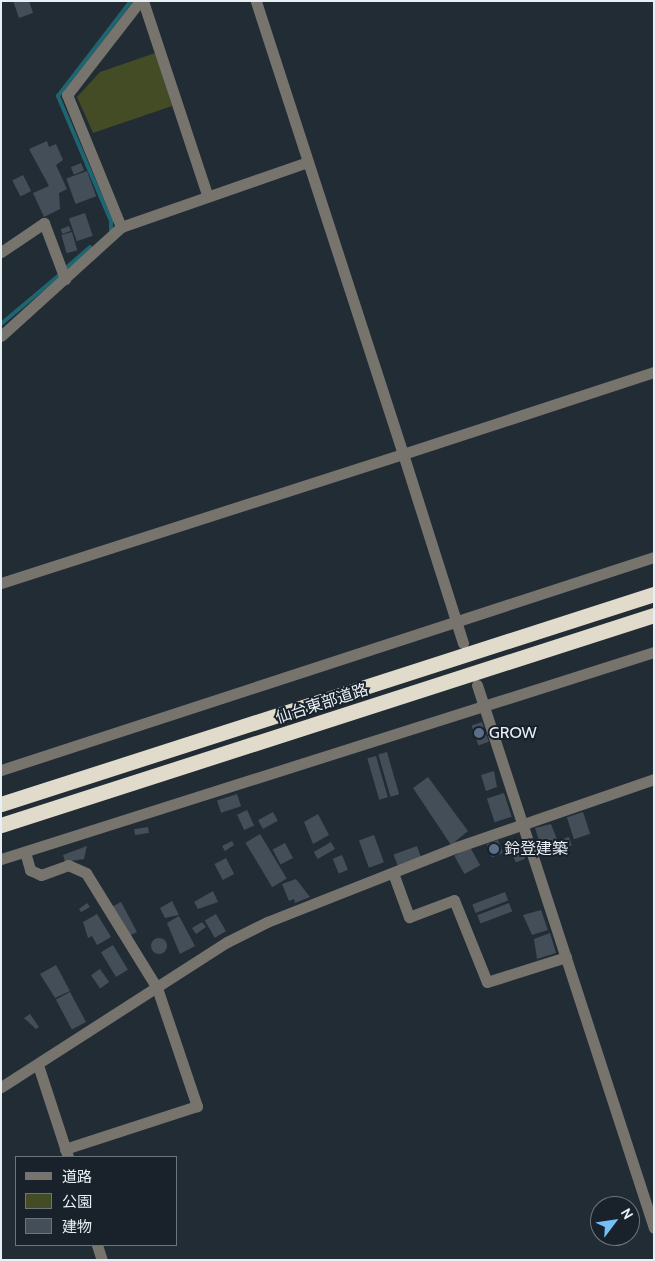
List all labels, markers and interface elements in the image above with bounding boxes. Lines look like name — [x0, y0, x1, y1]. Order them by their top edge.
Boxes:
street label: 仙台東部道路 — [273, 680, 371, 728]
place label: GROW — [489, 723, 537, 743]
marker: GROW — [473, 727, 485, 739]
place label: 鈴登建築 — [504, 839, 568, 859]
marker: 鈴登建築 — [488, 843, 500, 855]
legend — [15, 1156, 178, 1246]
text: 道路 — [62, 1168, 92, 1186]
text: 公園 — [62, 1193, 92, 1211]
north arrow — [590, 1196, 640, 1246]
text: N — [617, 1205, 637, 1223]
text: 建物 — [62, 1218, 92, 1236]

